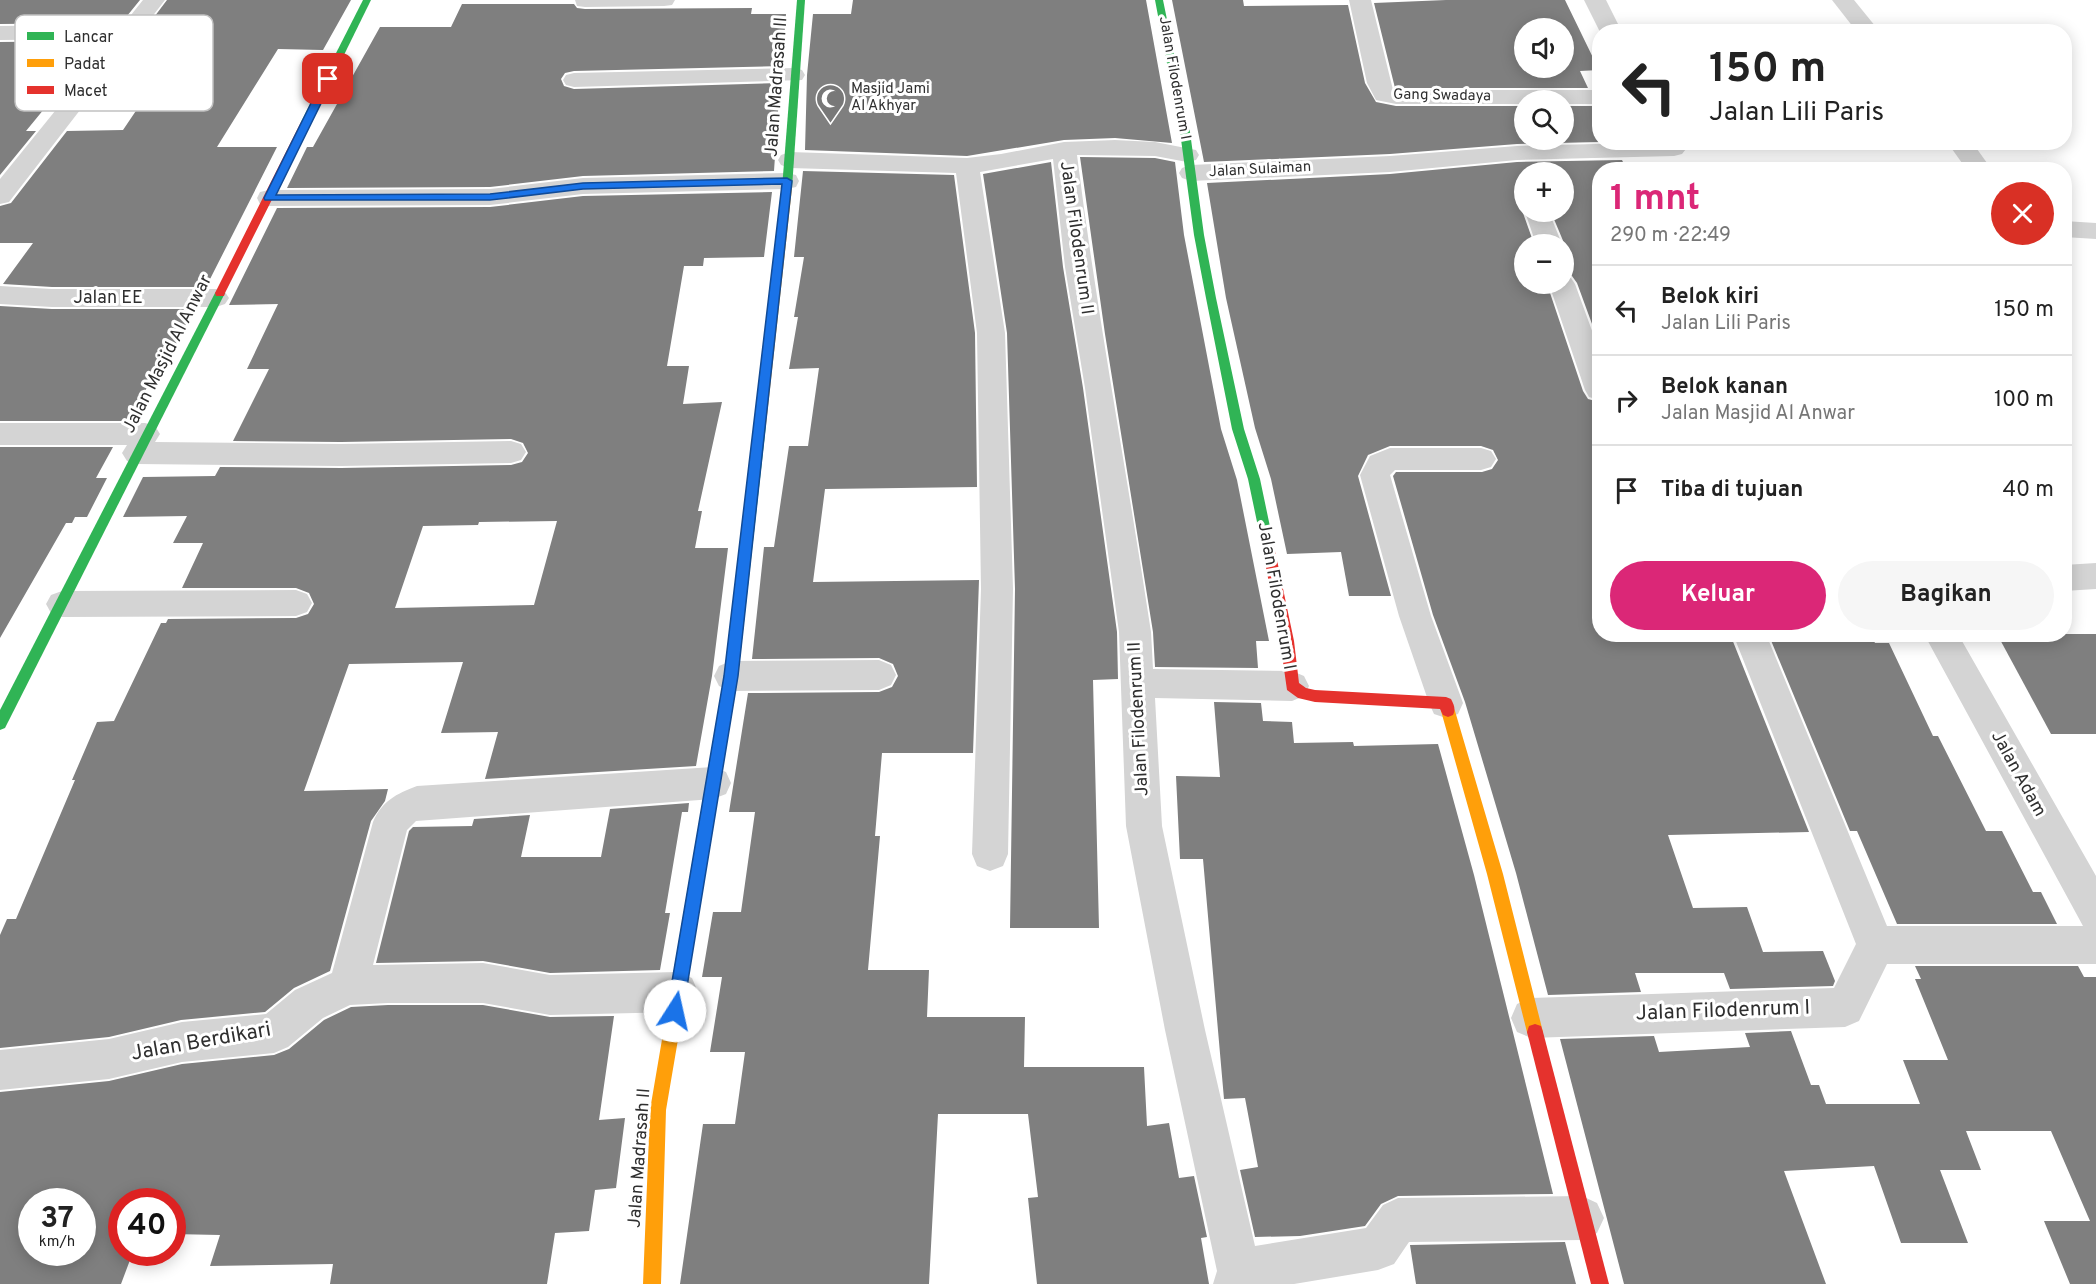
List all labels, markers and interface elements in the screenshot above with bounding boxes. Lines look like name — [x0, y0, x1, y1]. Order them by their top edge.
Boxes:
legend — [15, 15, 213, 111]
street label: Jalan Filodenrum I — [1154, 15, 1194, 141]
street label: Jalan Madrasah II — [761, 16, 793, 158]
map controls — [1514, 18, 1574, 294]
button: sound — [1514, 18, 1574, 78]
text: Lancar — [64, 28, 114, 48]
text: 150 m — [1709, 44, 1826, 97]
icon: left — [1610, 48, 1688, 126]
pin — [302, 53, 353, 104]
text: Padat — [64, 55, 106, 75]
icon: arrive — [311, 62, 344, 95]
place label: Masjid Jami Al Akhyar — [851, 80, 930, 116]
text: Macet — [64, 82, 108, 102]
mosque icon: Masjid Jami Al Akhyar — [814, 82, 846, 124]
street label: Gang Swadaya — [1393, 86, 1491, 106]
button: search — [1514, 90, 1574, 150]
text: Jalan Lili Paris — [1709, 96, 1884, 130]
street label: Jalan Sulaiman — [1208, 158, 1312, 182]
street label: Jalan Filodenrum II — [1054, 160, 1098, 316]
button: + — [1514, 162, 1574, 222]
text: 1 mnt — [1610, 177, 1700, 223]
button: close — [1991, 182, 2054, 245]
text: 290 m · 22:49 — [1610, 223, 1731, 249]
button: − — [1514, 234, 1574, 294]
street label: Jalan Masjid Al Anwar — [118, 271, 218, 437]
text: Belok kiri — [1661, 284, 1759, 311]
street label: Jalan EE — [73, 287, 143, 310]
icon: left — [1610, 294, 1643, 327]
text: 150 m — [1994, 297, 2054, 324]
text: Jalan Lili Paris — [1661, 311, 1791, 337]
text: Belok kanan — [1661, 374, 1788, 401]
icon: right — [1610, 384, 1643, 417]
text: 100 m — [1994, 387, 2054, 414]
text: Jalan Masjid Al Anwar — [1661, 401, 1855, 427]
icon: arrive — [1610, 474, 1643, 507]
text: Tiba di tujuan — [1661, 477, 1803, 504]
text: 40 m — [2002, 477, 2054, 504]
street label: Jalan Filodenrum I — [1252, 520, 1300, 672]
button: Keluar — [1610, 561, 1826, 630]
button: Bagikan — [1838, 561, 2054, 630]
street label: Jalan Filodenrum II — [1123, 641, 1155, 797]
street label: Jalan Adam — [1985, 727, 2051, 821]
position arrow — [643, 979, 707, 1043]
street label: Jalan Filodenrum I — [1635, 994, 1811, 1028]
street label: Jalan Berdikari — [129, 1016, 273, 1068]
street label: Jalan Madrasah II — [624, 1087, 656, 1229]
speed limit sign: 40 — [108, 1188, 186, 1266]
text: 37 — [40, 1201, 74, 1238]
text: km/h — [39, 1233, 75, 1252]

